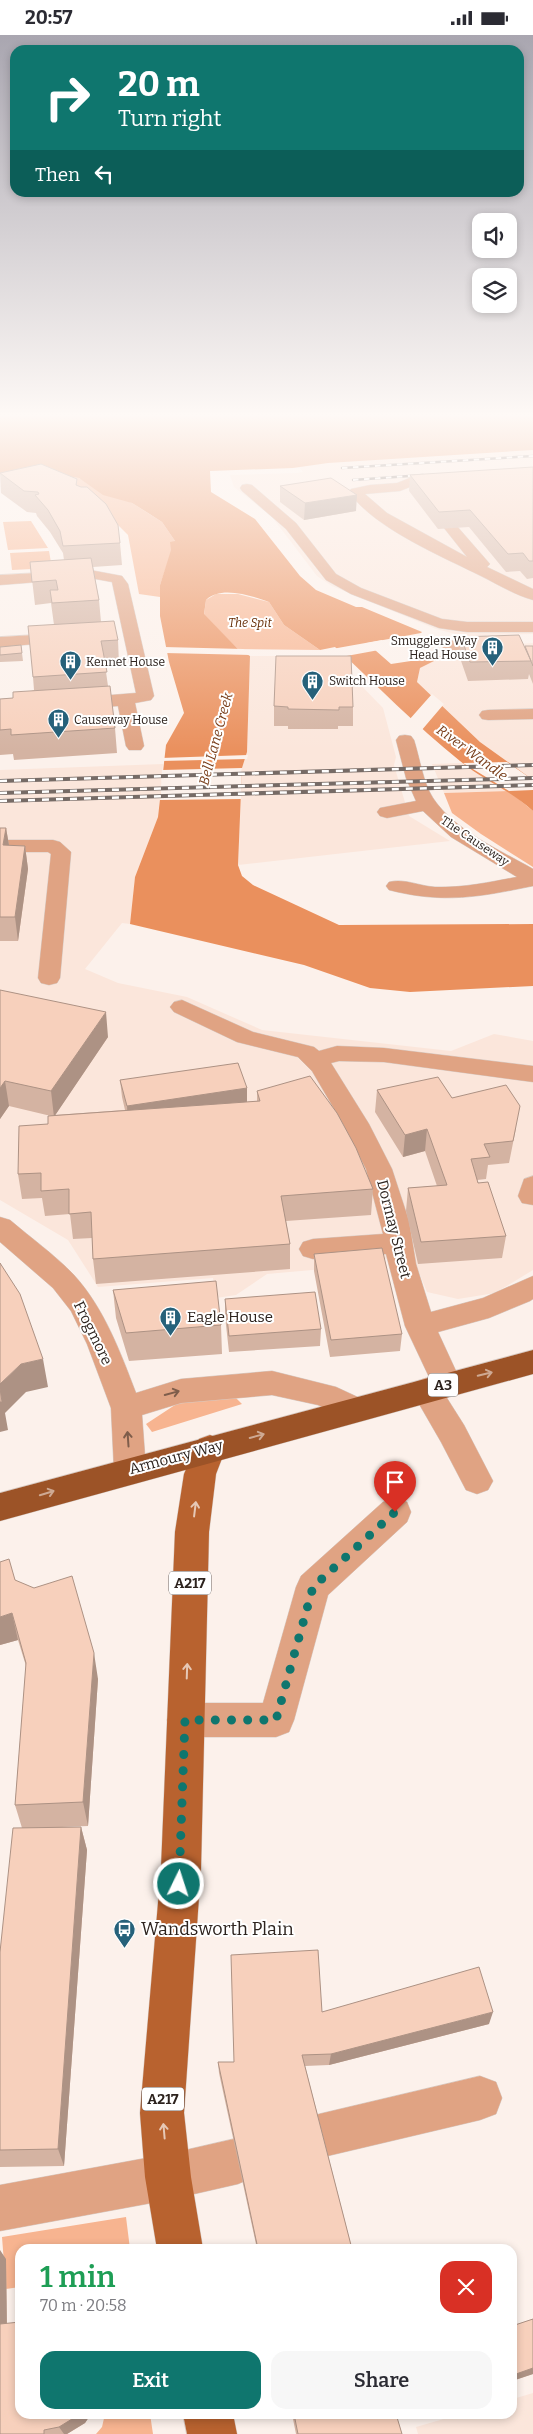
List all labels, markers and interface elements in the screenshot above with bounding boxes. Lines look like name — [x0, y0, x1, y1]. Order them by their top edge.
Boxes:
text: 20:57 — [25, 6, 72, 29]
text: 20 m — [118, 63, 200, 105]
icon: right — [35, 65, 100, 130]
text: Turn right — [118, 105, 221, 132]
icon: left — [90, 160, 118, 188]
text: Then — [35, 163, 80, 186]
map controls — [472, 213, 517, 313]
button: sound — [472, 213, 517, 258]
button: layers — [472, 268, 517, 313]
park label: The Spit — [228, 616, 272, 630]
place label: Smugglers Way Head House — [391, 634, 478, 662]
building icon: Smugglers Way Head House — [481, 636, 505, 667]
building icon: Kennet House — [58, 650, 82, 681]
place label: Kennet House — [86, 655, 165, 669]
building icon: Switch House — [301, 669, 325, 700]
place label: Switch House — [329, 674, 405, 688]
water label: Bell Lane Creek — [195, 690, 237, 787]
building icon: Causeway House — [46, 708, 70, 739]
place label: Causeway House — [74, 713, 168, 727]
water label: River Wandle — [433, 722, 511, 784]
street label: The Causeway — [438, 813, 512, 869]
street label: Dormay Street — [373, 1178, 415, 1281]
street label: Frogmore — [70, 1298, 116, 1368]
building icon: Eagle House — [159, 1305, 183, 1336]
place label: Eagle House — [187, 1308, 273, 1326]
one-way arrow — [477, 1369, 493, 1379]
road number: A3 — [428, 1373, 458, 1397]
one-way arrow — [164, 1388, 180, 1398]
one-way arrow — [248, 1430, 264, 1440]
one-way arrow — [124, 1431, 133, 1447]
street label: Armoury Way — [127, 1436, 225, 1478]
pin — [374, 1461, 416, 1512]
icon: arrive — [381, 1468, 409, 1496]
one-way arrow — [38, 1488, 54, 1498]
one-way arrow — [190, 1501, 200, 1517]
road number: A217 — [169, 1571, 211, 1595]
one-way arrow — [182, 1663, 191, 1679]
position arrow — [152, 1857, 204, 1909]
bus stop icon: Wandsworth Plain — [113, 1917, 137, 1948]
place label: Wandsworth Plain — [141, 1918, 294, 1940]
road number: A217 — [142, 2087, 184, 2111]
one-way arrow — [159, 2124, 168, 2140]
text: 1 min — [40, 2259, 115, 2295]
button: close — [440, 2261, 492, 2313]
text: 70 m · 20:58 — [40, 2296, 127, 2315]
button: Exit — [40, 2351, 261, 2409]
button: Share — [271, 2351, 492, 2409]

